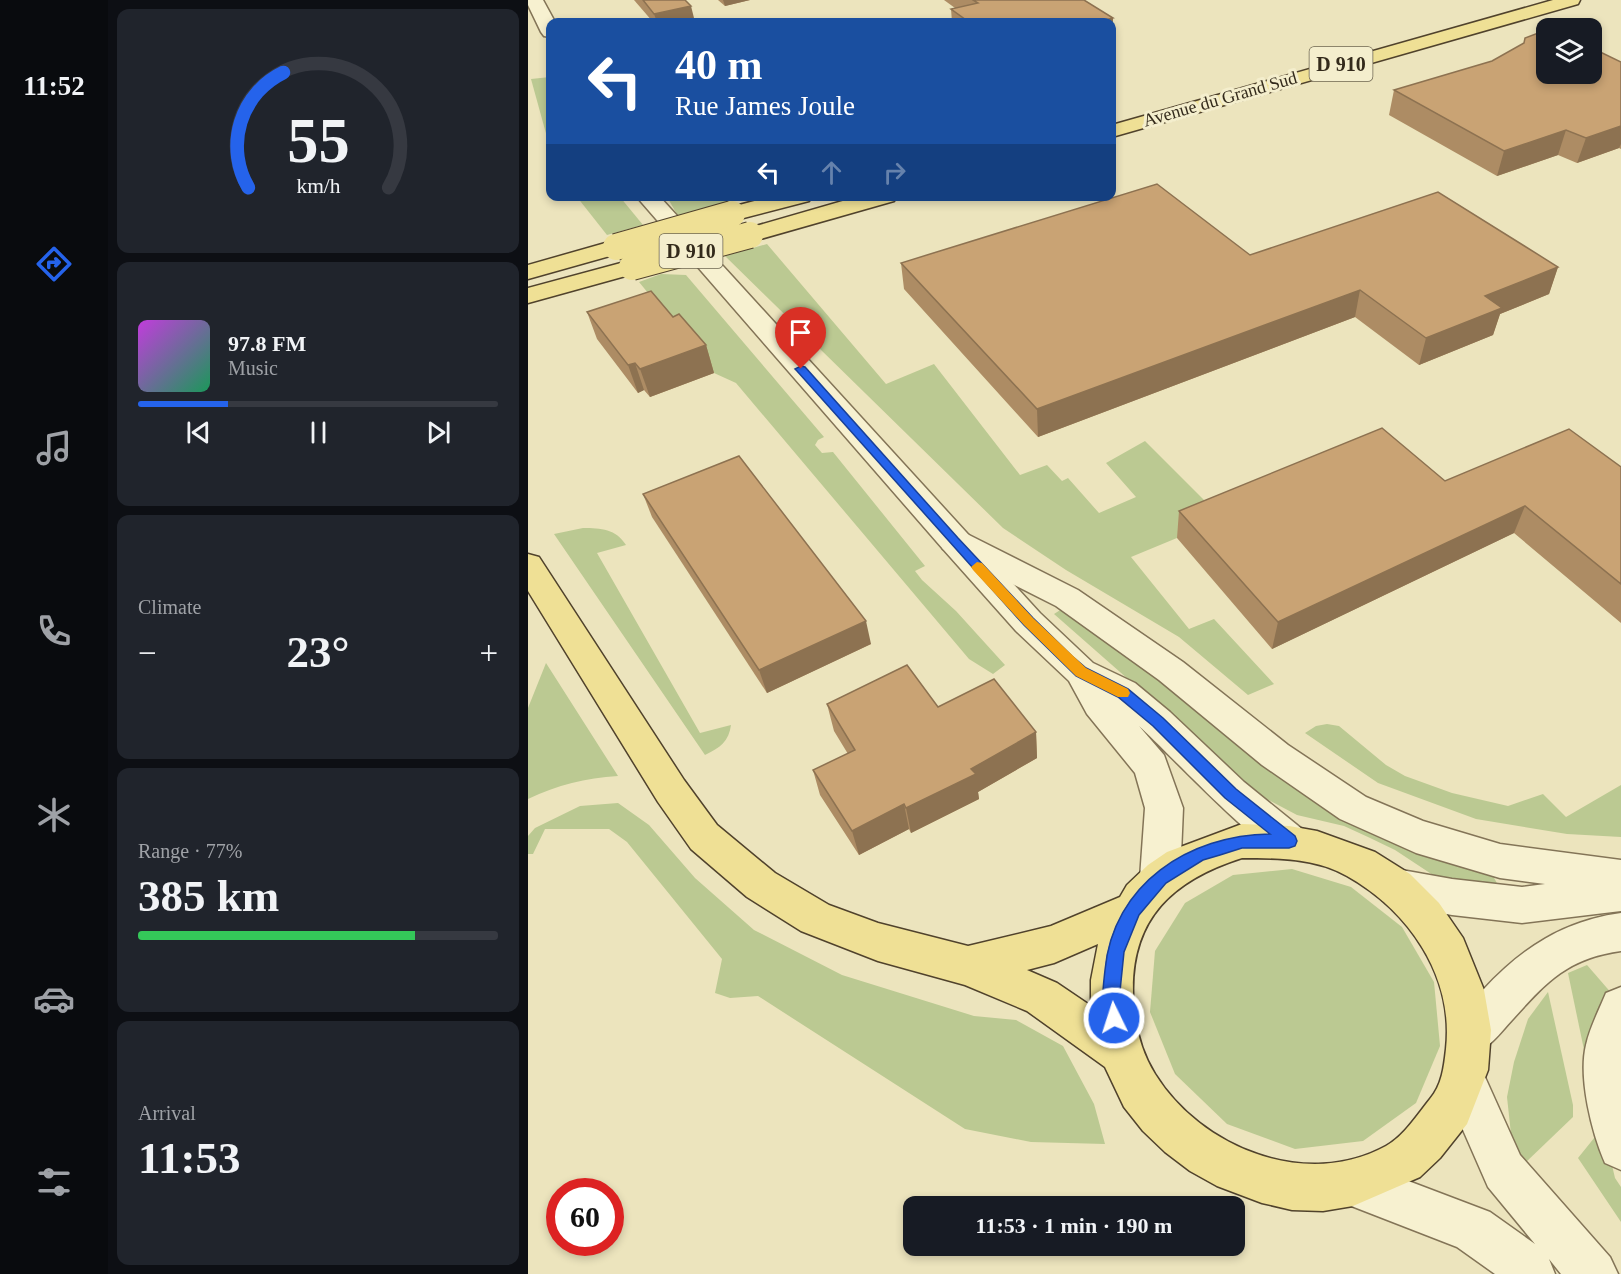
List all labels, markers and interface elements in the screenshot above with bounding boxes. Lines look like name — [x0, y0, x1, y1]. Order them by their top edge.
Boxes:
map controls — [1536, 18, 1602, 84]
button: layers — [1536, 18, 1602, 84]
icon: left — [576, 42, 654, 120]
text: 40 m — [675, 42, 763, 88]
road number: D 910 — [1310, 47, 1372, 81]
street label: Avenue du Grand Sud — [1141, 67, 1299, 131]
text: 11:52 — [23, 71, 85, 101]
text: Rue James Joule — [675, 91, 855, 121]
text: 55 — [287, 106, 349, 175]
icon: left — [752, 156, 785, 189]
icon: ahead — [815, 156, 848, 189]
icon: right — [878, 156, 911, 189]
text: km/h — [296, 174, 340, 198]
road number: D 910 — [660, 234, 723, 268]
icon: directions — [33, 243, 75, 285]
pin — [775, 307, 826, 369]
icon: arrive — [784, 316, 817, 349]
text: 97.8 FM — [228, 331, 306, 356]
text: Music — [228, 357, 278, 379]
icon: previous — [182, 416, 215, 449]
icon: pause — [302, 416, 335, 449]
icon: next — [422, 416, 455, 449]
icon: music — [33, 427, 75, 469]
text: Climate — [138, 596, 201, 618]
icon: phone — [33, 610, 75, 652]
text: 23° — [287, 627, 350, 677]
text: − — [138, 635, 157, 671]
text: + — [479, 635, 498, 671]
icon: climate — [33, 794, 75, 836]
text: Range · 77% — [138, 840, 242, 862]
text: 385 km — [138, 871, 279, 921]
icon: car — [33, 978, 75, 1020]
position arrow — [1082, 986, 1146, 1050]
text: Arrival — [138, 1102, 196, 1124]
text: 11:53 — [138, 1133, 241, 1183]
icon: filters — [33, 1161, 75, 1203]
speed limit sign: 60 — [546, 1178, 624, 1256]
text: 11:53 · 1 min · 190 m — [976, 1213, 1172, 1238]

